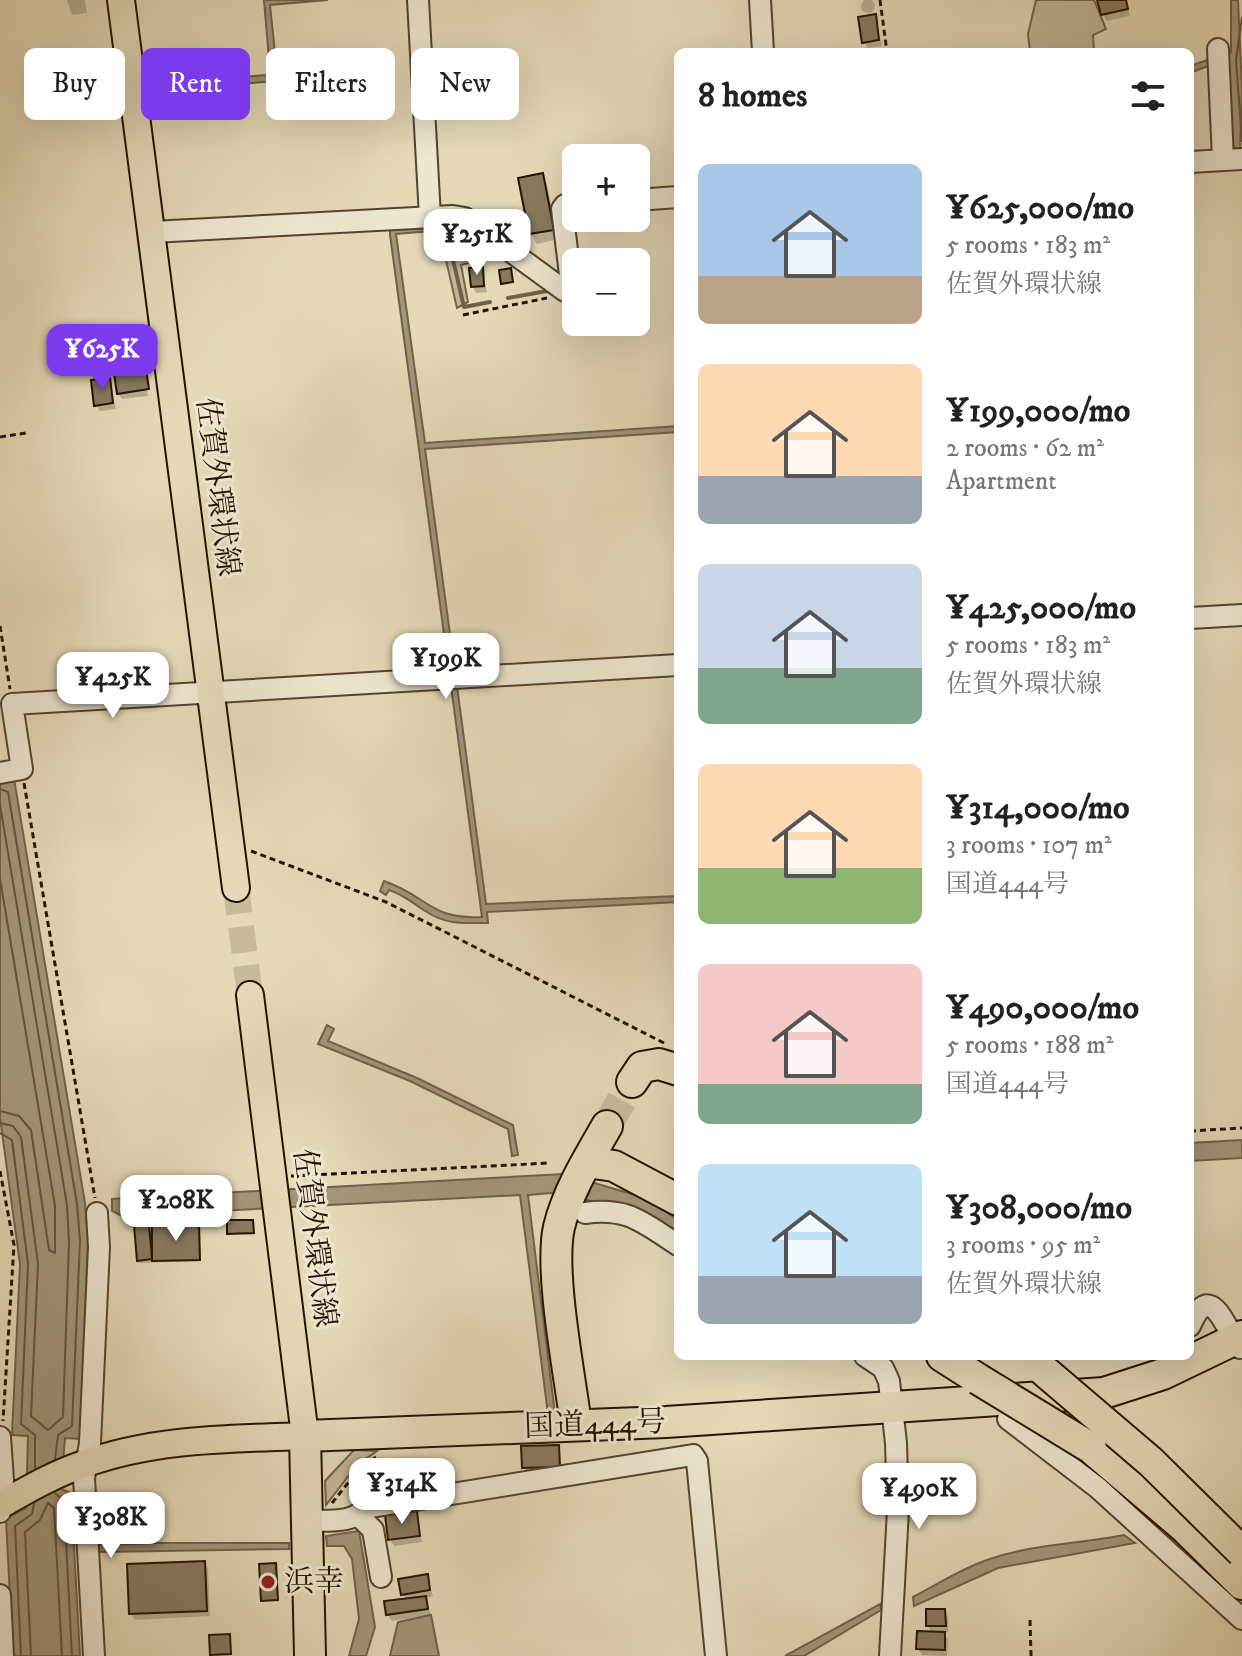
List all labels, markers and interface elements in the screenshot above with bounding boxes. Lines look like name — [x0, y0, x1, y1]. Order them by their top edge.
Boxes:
chip: Buy — [24, 48, 125, 120]
chip: Rent — [141, 48, 250, 120]
chip: Filters — [266, 48, 395, 120]
chip: New — [411, 48, 519, 120]
icon: filters — [1126, 74, 1170, 118]
text: 8 homes — [698, 75, 807, 117]
map controls — [562, 144, 650, 336]
button: + — [562, 144, 650, 232]
text: ¥625,000/mo — [946, 187, 1134, 229]
icon: home — [762, 196, 858, 292]
pin: ¥251K — [421, 209, 533, 277]
text: ¥251K — [442, 218, 512, 251]
text: 5 rooms · 183 m² — [946, 229, 1110, 262]
button: − — [562, 248, 650, 336]
text: 佐賀外環状線 — [946, 268, 1102, 301]
pin: ¥625K — [46, 324, 158, 392]
text: ¥625K — [65, 333, 139, 366]
text: ¥199,000/mo — [946, 390, 1130, 432]
street label: 佐賀外環状線 — [188, 395, 246, 579]
icon: home — [762, 396, 858, 492]
text: 2 rooms · 62 m² — [946, 432, 1104, 465]
text: Apartment — [946, 465, 1057, 498]
text: ¥425,000/mo — [946, 587, 1136, 629]
icon: home — [762, 596, 858, 692]
text: 5 rooms · 183 m² — [946, 629, 1110, 662]
pin: ¥199K — [390, 633, 502, 701]
text: ¥199K — [410, 642, 482, 675]
pin: ¥425K — [57, 652, 169, 720]
text: ¥425K — [75, 661, 151, 694]
text: 佐賀外環状線 — [946, 668, 1102, 701]
text: ¥314,000/mo — [946, 787, 1130, 829]
icon: home — [762, 796, 858, 892]
text: 3 rooms · 107 m² — [946, 829, 1112, 862]
text: 国道444号 — [946, 868, 1069, 901]
text: ¥490,000/mo — [946, 987, 1139, 1029]
icon: home — [762, 996, 858, 1092]
text: 5 rooms · 188 m² — [946, 1029, 1113, 1062]
text: 国道444号 — [946, 1068, 1069, 1101]
street label: 佐賀外環状線 — [285, 1146, 343, 1330]
pin: ¥208K — [120, 1175, 232, 1243]
text: ¥208K — [138, 1184, 214, 1217]
text: ¥308,000/mo — [946, 1187, 1132, 1229]
icon: home — [762, 1196, 858, 1292]
text: 3 rooms · 95 m² — [946, 1229, 1101, 1262]
text: 佐賀外環状線 — [946, 1268, 1102, 1301]
street label: 国道444号 — [523, 1404, 667, 1446]
pin: ¥314K — [346, 1458, 458, 1526]
pin: ¥490K — [863, 1463, 975, 1531]
text: ¥314K — [367, 1467, 437, 1500]
text: ¥490K — [880, 1472, 958, 1505]
pin: ¥308K — [55, 1492, 167, 1560]
text: ¥308K — [75, 1501, 147, 1534]
place label: 浜幸 — [284, 1564, 344, 1601]
marker: 浜幸 — [259, 1573, 277, 1591]

